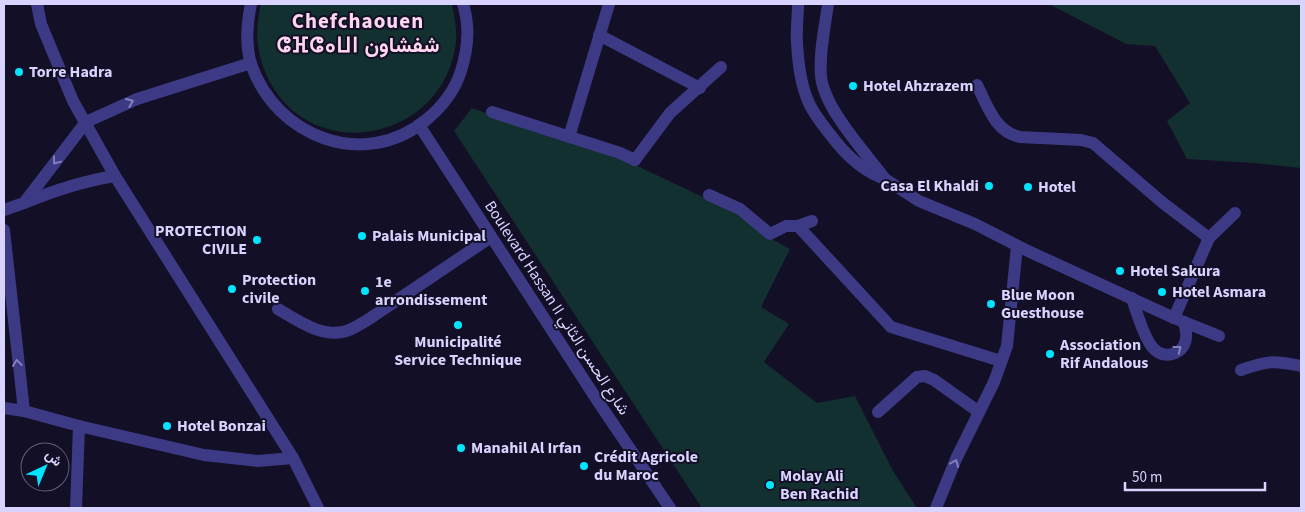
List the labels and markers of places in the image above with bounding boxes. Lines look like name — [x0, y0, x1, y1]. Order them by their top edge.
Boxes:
place label: Torre Hadra — [29, 61, 112, 83]
marker: Torre Hadra — [13, 66, 25, 78]
place label: Hotel Ahzrazem — [863, 75, 973, 97]
marker: Hotel Ahzrazem — [847, 80, 859, 92]
place label: Casa El Khaldi — [880, 175, 979, 197]
place label: Hotel — [1038, 176, 1076, 198]
marker: Casa El Khaldi — [983, 180, 995, 192]
marker: Hotel — [1022, 181, 1034, 193]
place label: PROTECTION CIVILE — [155, 220, 247, 260]
place label: Palais Municipal — [372, 225, 486, 247]
marker: Palais Municipal — [356, 230, 368, 242]
marker: PROTECTION CIVILE — [251, 234, 263, 246]
place label: Hotel Sakura — [1130, 260, 1220, 282]
marker: Hotel Sakura — [1114, 265, 1126, 277]
place label: Protection civile — [242, 269, 316, 309]
place label: 1e arrondissement — [375, 271, 487, 311]
place label: Hotel Asmara — [1172, 281, 1266, 303]
marker: Protection civile — [226, 283, 238, 295]
place label: Blue Moon Guesthouse — [1001, 284, 1084, 324]
marker: 1e arrondissement — [359, 285, 371, 297]
marker: Hotel Asmara — [1156, 286, 1168, 298]
marker: Blue Moon Guesthouse — [985, 298, 997, 310]
marker: Municipalité Service Technique — [452, 319, 464, 331]
place label: Municipalité Service Technique — [394, 331, 522, 371]
place label: Association Rif Andalous — [1059, 334, 1148, 374]
marker: Association Rif Andalous — [1044, 348, 1056, 360]
place label: Hotel Bonzai — [177, 415, 266, 437]
marker: Hotel Bonzai — [161, 420, 173, 432]
place label: Manahil Al Irfan — [471, 437, 581, 459]
marker: Manahil Al Irfan — [455, 442, 467, 454]
place label: Crédit Agricole du Maroc — [594, 446, 698, 486]
marker: Crédit Agricole du Maroc — [578, 460, 590, 472]
place label: Molay Ali Ben Rachid — [780, 465, 859, 505]
marker: Molay Ali Ben Rachid — [764, 479, 776, 491]

